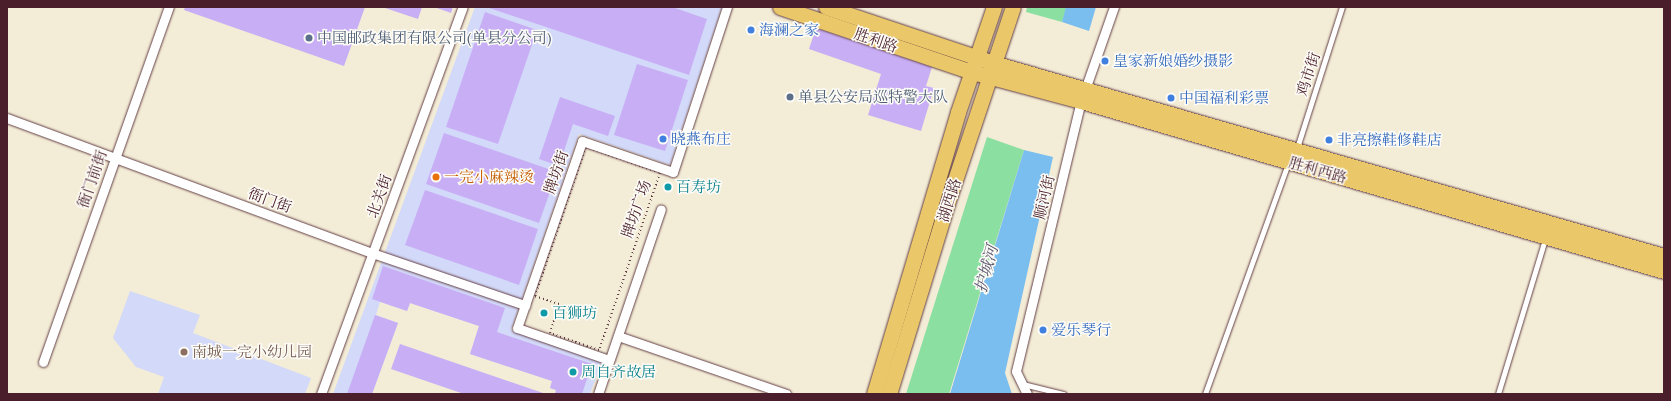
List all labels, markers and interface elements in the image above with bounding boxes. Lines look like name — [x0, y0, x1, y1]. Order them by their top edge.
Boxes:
place label: 海澜之家 — [759, 21, 819, 39]
street label: 胜利路 — [852, 24, 900, 56]
marker: 海澜之家 — [746, 25, 756, 35]
place label: 中国邮政集团有限公司(单县分公司) — [317, 29, 551, 47]
marker: 中国邮政集团有限公司(单县分公司) — [304, 33, 314, 43]
street label: 鸡市街 — [1292, 50, 1324, 98]
place label: 皇家新娘婚纱摄影 — [1113, 52, 1233, 70]
marker: 皇家新娘婚纱摄影 — [1100, 56, 1110, 66]
place label: 单县公安局巡特警大队 — [798, 88, 948, 106]
place label: 中国福利彩票 — [1179, 89, 1269, 107]
marker: 单县公安局巡特警大队 — [785, 92, 795, 102]
marker: 中国福利彩票 — [1166, 93, 1176, 103]
place label: 晓燕布庄 — [671, 130, 731, 148]
place label: 非亮擦鞋修鞋店 — [1337, 131, 1442, 149]
marker: 晓燕布庄 — [658, 134, 668, 144]
marker: 非亮擦鞋修鞋店 — [1324, 135, 1334, 145]
street label: 衙门前街 — [74, 148, 110, 210]
street label: 牌坊街 — [540, 148, 572, 196]
street label: 胜利西路 — [1287, 153, 1349, 187]
place label: 一完小麻辣烫 — [444, 168, 534, 186]
street label: 北关街 — [363, 172, 395, 220]
marker: 一完小麻辣烫 — [431, 172, 441, 182]
street label: 顺河街 — [1030, 173, 1058, 221]
street label: 湖西路 — [933, 176, 965, 224]
street label: 牌坊广场 — [618, 178, 654, 240]
place label: 百寿坊 — [676, 178, 721, 196]
marker: 百寿坊 — [663, 182, 673, 192]
street label: 衙门街 — [246, 184, 294, 216]
water label: 护城河 — [972, 243, 1002, 295]
place label: 百狮坊 — [552, 304, 597, 322]
marker: 百狮坊 — [539, 308, 549, 318]
place label: 爱乐琴行 — [1051, 321, 1111, 339]
marker: 爱乐琴行 — [1038, 325, 1048, 335]
place label: 南城一完小幼儿园 — [192, 343, 312, 361]
marker: 南城一完小幼儿园 — [179, 347, 189, 357]
place label: 周自齐故居 — [581, 363, 656, 381]
marker: 周自齐故居 — [568, 367, 578, 377]

